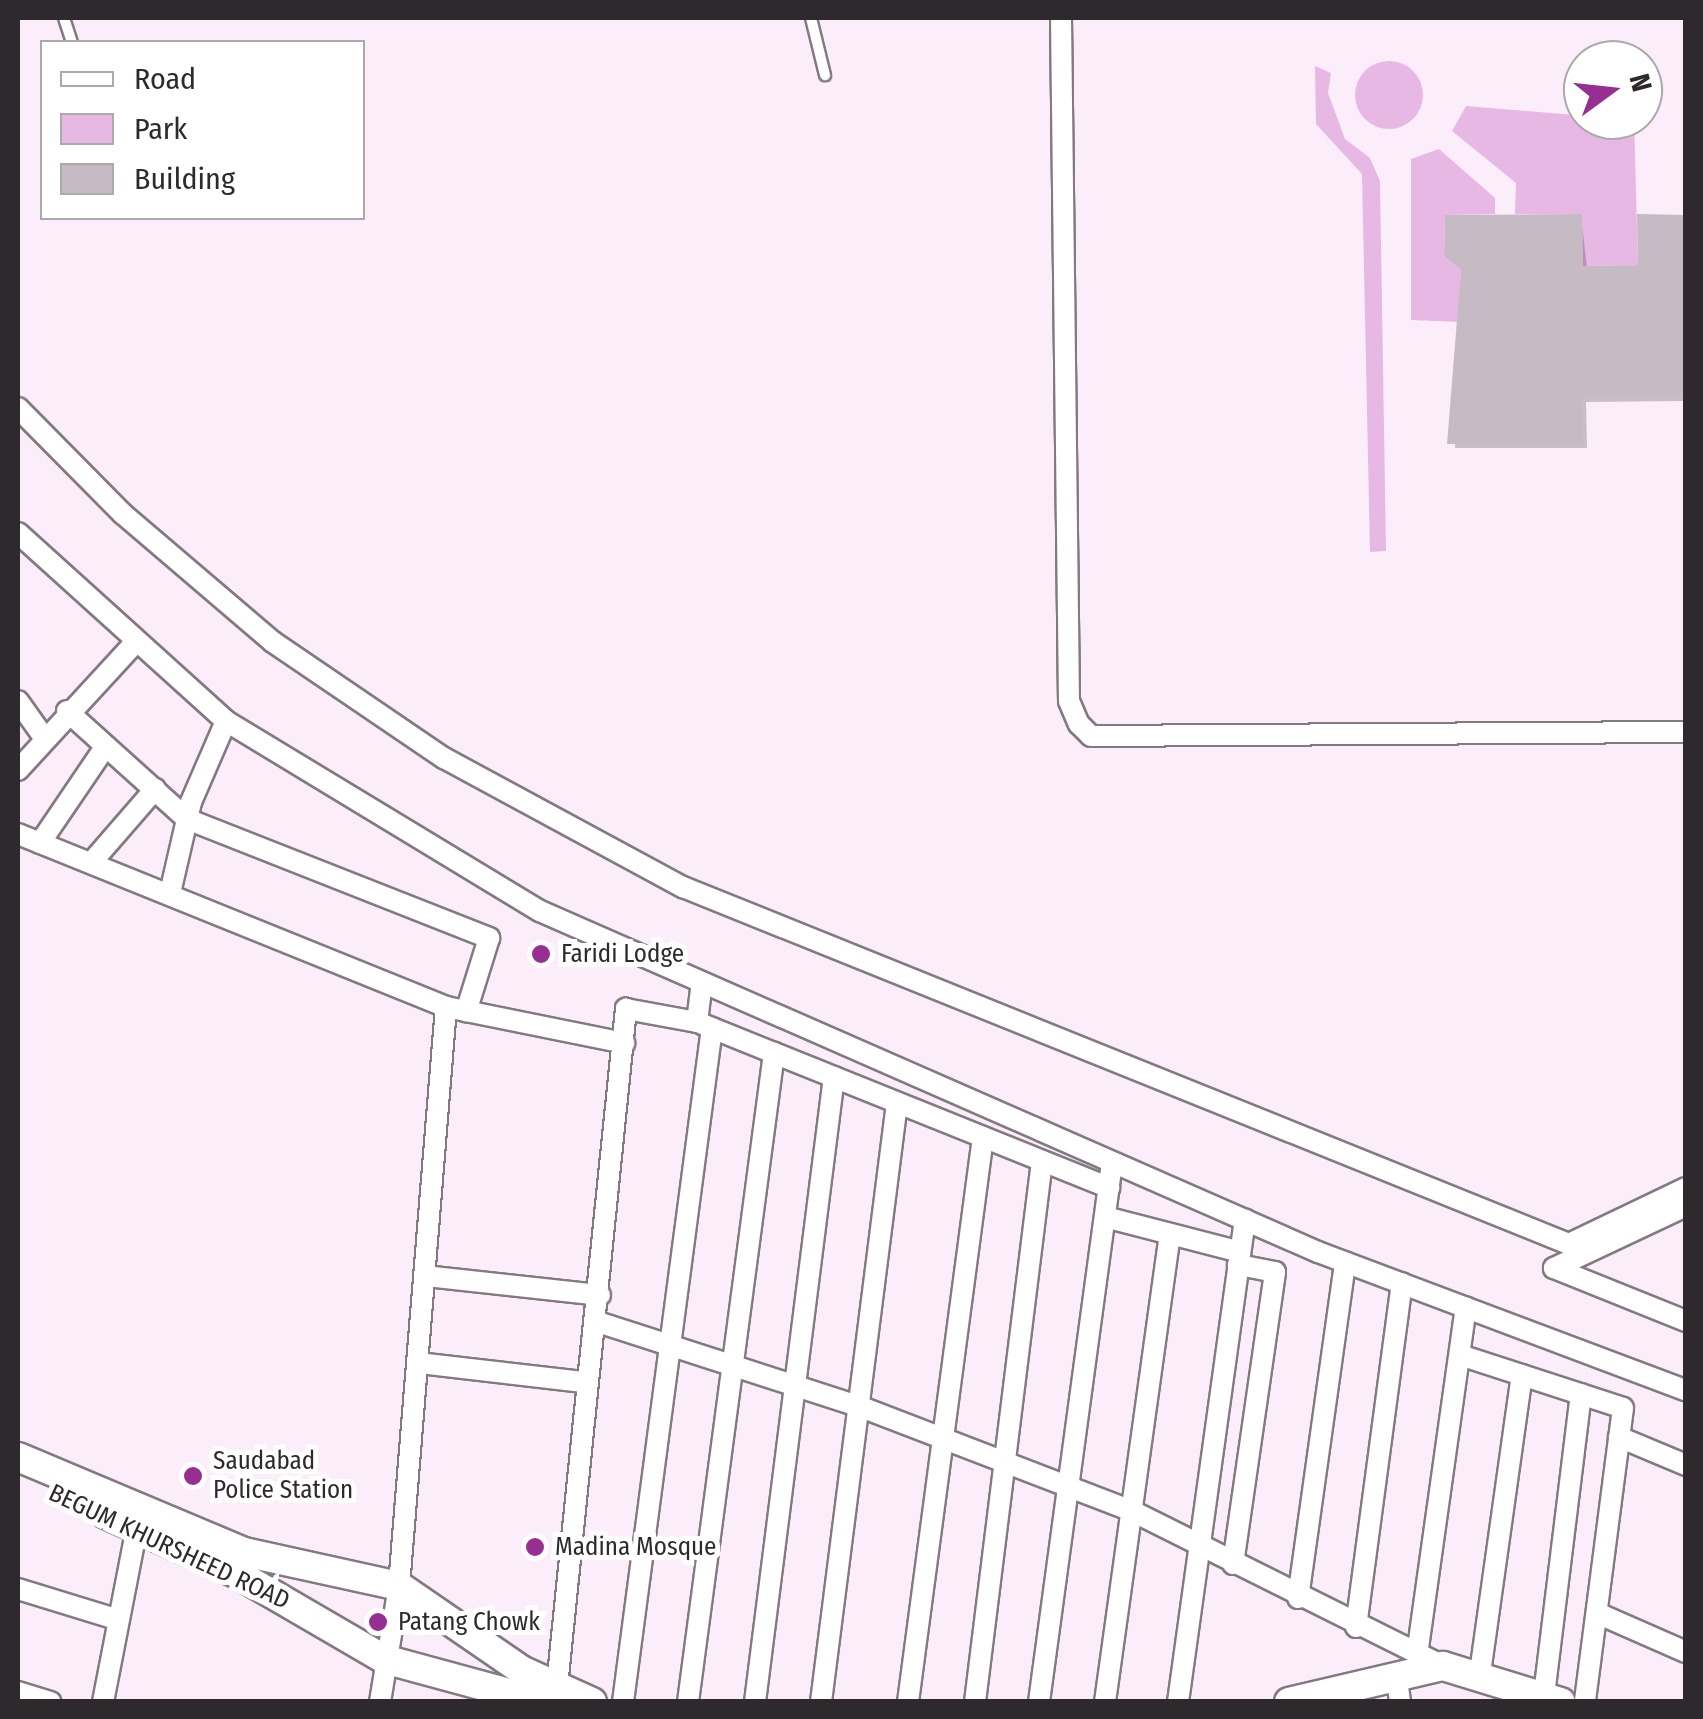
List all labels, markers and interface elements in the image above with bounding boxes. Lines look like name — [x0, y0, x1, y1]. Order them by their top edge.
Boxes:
legend — [40, 40, 365, 220]
north arrow — [1563, 40, 1663, 140]
text: Road — [134, 61, 196, 97]
text: N — [1622, 70, 1659, 95]
text: Park — [134, 111, 187, 147]
text: Building — [134, 161, 235, 197]
place label: Faridi Lodge — [561, 939, 684, 969]
marker: Faridi Lodge — [530, 943, 552, 965]
place label: Saudabad Police Station — [213, 1447, 353, 1506]
marker: Saudabad Police Station — [182, 1465, 204, 1487]
street label: BEGUM KHURSHEED ROAD — [44, 1478, 294, 1616]
place label: Madina Mosque — [555, 1532, 716, 1562]
marker: Madina Mosque — [524, 1536, 546, 1558]
place label: Patang Chowk — [398, 1607, 540, 1637]
marker: Patang Chowk — [367, 1611, 389, 1633]

